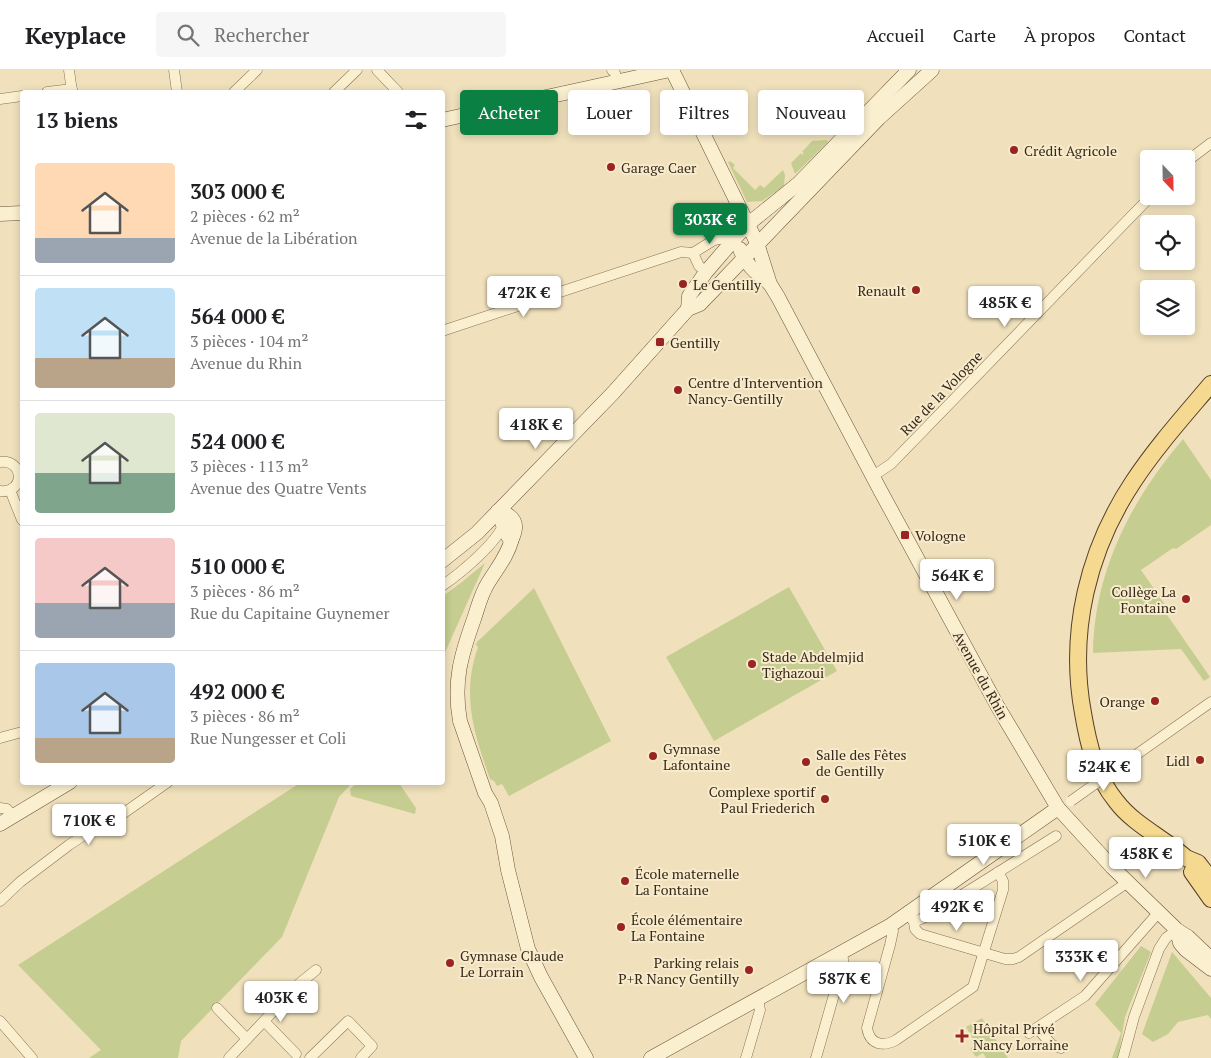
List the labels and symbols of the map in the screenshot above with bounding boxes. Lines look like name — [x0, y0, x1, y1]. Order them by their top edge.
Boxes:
place label: Crédit Agricole — [1024, 141, 1117, 160]
marker: Crédit Agricole — [1008, 144, 1020, 156]
north arrow — [1140, 150, 1195, 205]
place label: Garage Caer — [621, 158, 697, 177]
marker: Garage Caer — [605, 161, 617, 173]
pin: 303K € — [669, 202, 751, 245]
place label: Le Gentilly — [693, 275, 762, 294]
pin: 472K € — [483, 276, 565, 318]
marker: Le Gentilly — [677, 278, 689, 290]
place label: Renault — [857, 281, 907, 300]
marker: Renault — [910, 284, 922, 296]
pin: 485K € — [964, 286, 1046, 328]
place label: Gentilly — [670, 333, 721, 352]
marker: Gentilly — [654, 336, 666, 348]
street label: Rue de la Vologne — [896, 347, 986, 439]
place label: Centre d'Intervention Nancy-Gentilly — [688, 373, 823, 408]
marker: Centre d'Intervention Nancy-Gentilly — [672, 384, 684, 396]
pin: 418K € — [495, 408, 577, 450]
place label: Vologne — [915, 526, 966, 545]
marker: Vologne — [899, 529, 911, 541]
pin: 564K € — [916, 558, 998, 601]
place label: Collège La Fontaine — [1112, 582, 1176, 617]
marker: Collège La Fontaine — [1180, 593, 1192, 605]
street label: Avenue du Rhin — [949, 627, 1013, 723]
place label: Stade Abdelmjid Tighazoui — [762, 647, 864, 682]
marker: Stade Abdelmjid Tighazoui — [746, 658, 758, 670]
place label: Orange — [1099, 692, 1145, 711]
marker: Orange — [1149, 695, 1161, 707]
place label: Gymnase Lafontaine — [663, 739, 730, 774]
place label: Salle des Fêtes de Gentilly — [816, 745, 907, 780]
marker: Gymnase Lafontaine — [647, 750, 659, 762]
pin: 524K € — [1063, 750, 1145, 792]
place label: Lidl — [1166, 751, 1190, 770]
marker: Lidl — [1194, 754, 1206, 766]
marker: Salle des Fêtes de Gentilly — [800, 756, 812, 768]
place label: Complexe sportif Paul Friederich — [709, 782, 816, 817]
marker: Complexe sportif Paul Friederich — [819, 793, 831, 805]
pin: 710K € — [48, 804, 130, 846]
pin: 510K € — [943, 824, 1025, 866]
pin: 458K € — [1105, 836, 1187, 879]
place label: École maternelle La Fontaine — [635, 864, 739, 899]
marker: École maternelle La Fontaine — [619, 875, 631, 887]
pin: 492K € — [916, 890, 998, 932]
place label: École élémentaire La Fontaine — [631, 910, 742, 945]
marker: École élémentaire La Fontaine — [615, 921, 627, 933]
pin: 333K € — [1040, 940, 1122, 982]
place label: Gymnase Claude Le Lorrain — [460, 946, 564, 981]
place label: Parking relais P+R Nancy Gentilly — [618, 953, 740, 988]
marker: Gymnase Claude Le Lorrain — [444, 957, 456, 969]
pin: 587K € — [803, 962, 885, 1004]
marker: Parking relais P+R Nancy Gentilly — [743, 964, 755, 976]
pin: 403K € — [240, 980, 322, 1023]
place label: Hôpital Privé Nancy Lorraine — [973, 1019, 1068, 1054]
marker: Hôpital Privé Nancy Lorraine — [955, 1029, 969, 1043]

